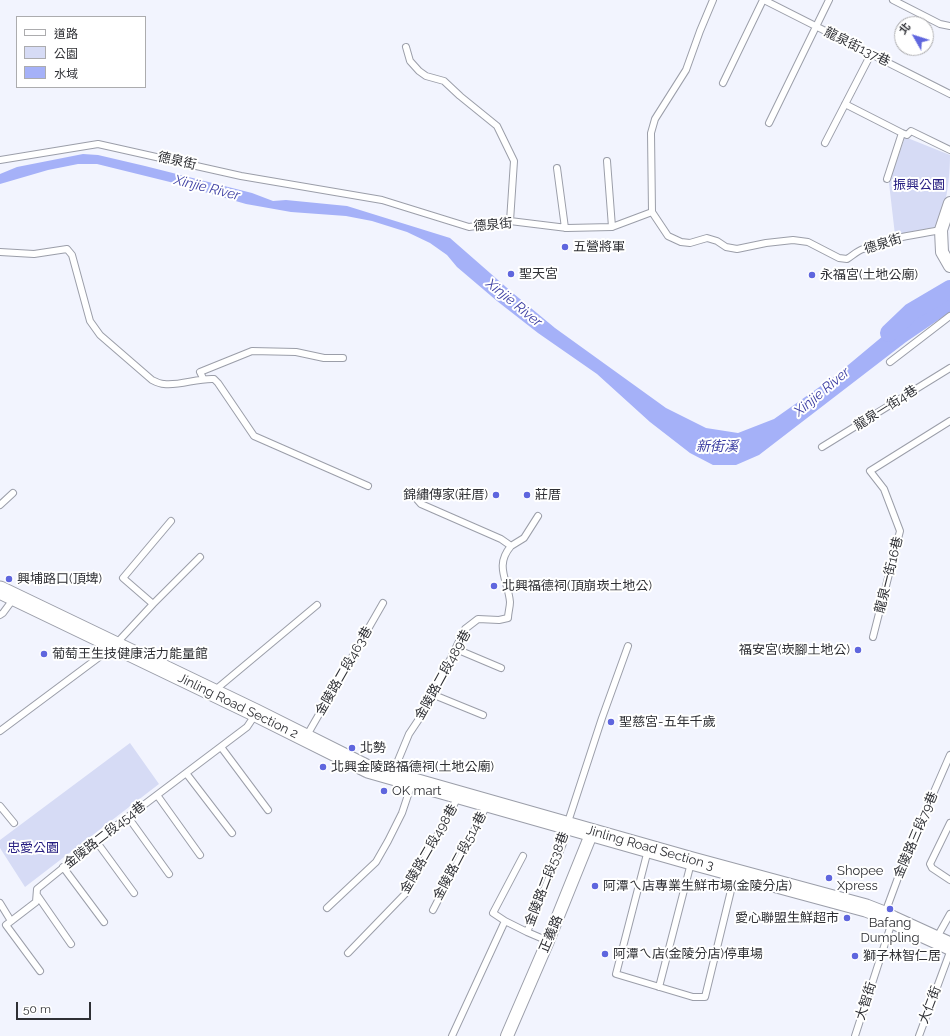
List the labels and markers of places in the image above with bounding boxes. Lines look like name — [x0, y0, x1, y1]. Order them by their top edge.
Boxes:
place label: 五營將軍 — [573, 239, 625, 255]
marker: 五營將軍 — [560, 242, 570, 252]
place label: 聖天宮 — [519, 266, 558, 282]
place label: 永福宮(土地公廟) — [820, 267, 918, 283]
marker: 聖天宮 — [506, 269, 516, 279]
marker: 永福宮(土地公廟) — [807, 270, 817, 280]
place label: 錦繡傳家(莊厝) — [403, 487, 488, 503]
place label: 莊厝 — [535, 487, 561, 503]
marker: 錦繡傳家(莊厝) — [491, 490, 501, 500]
marker: 莊厝 — [522, 490, 532, 500]
place label: 興埔路口(頂埤) — [17, 571, 102, 587]
marker: 興埔路口(頂埤) — [4, 574, 14, 584]
place label: 北興福德祠(頂崩崁土地公) — [502, 578, 652, 594]
marker: 北興福德祠(頂崩崁土地公) — [489, 581, 499, 591]
place label: 福安宮(崁腳土地公) — [739, 642, 850, 658]
marker: 福安宮(崁腳土地公) — [853, 645, 863, 655]
place label: 葡萄王生技健康活力能量館 — [52, 646, 208, 662]
marker: 葡萄王生技健康活力能量館 — [39, 649, 49, 659]
place label: 聖慈宮-五年千歲 — [619, 714, 715, 730]
marker: 聖慈宮-五年千歲 — [606, 717, 616, 727]
place label: 北勢 — [360, 740, 386, 756]
marker: 北勢 — [347, 743, 357, 753]
place label: 北興金陵路福德祠(土地公廟) — [331, 759, 494, 775]
marker: 北興金陵路福德祠(土地公廟) — [318, 762, 328, 772]
place label: OK mart — [392, 783, 441, 799]
marker: OK mart — [379, 786, 389, 796]
place label: Shopee Xpress — [837, 863, 883, 894]
marker: Shopee Xpress — [824, 873, 834, 883]
place label: 阿潭ㄟ店專業生鮮市場(金陵分店) — [603, 878, 792, 894]
marker: 阿潭ㄟ店專業生鮮市場(金陵分店) — [590, 881, 600, 891]
marker: Bafang Dumpling — [885, 904, 895, 914]
place label: 愛心聯盟生鮮超市 — [735, 910, 839, 926]
marker: 愛心聯盟生鮮超市 — [842, 913, 852, 923]
place label: Bafang Dumpling — [861, 915, 919, 946]
place label: 阿潭ㄟ店(金陵分店)停車場 — [613, 946, 763, 962]
place label: 獅子林智仁居 — [863, 948, 941, 964]
marker: 阿潭ㄟ店(金陵分店)停車場 — [600, 949, 610, 959]
marker: 獅子林智仁居 — [850, 951, 860, 961]

